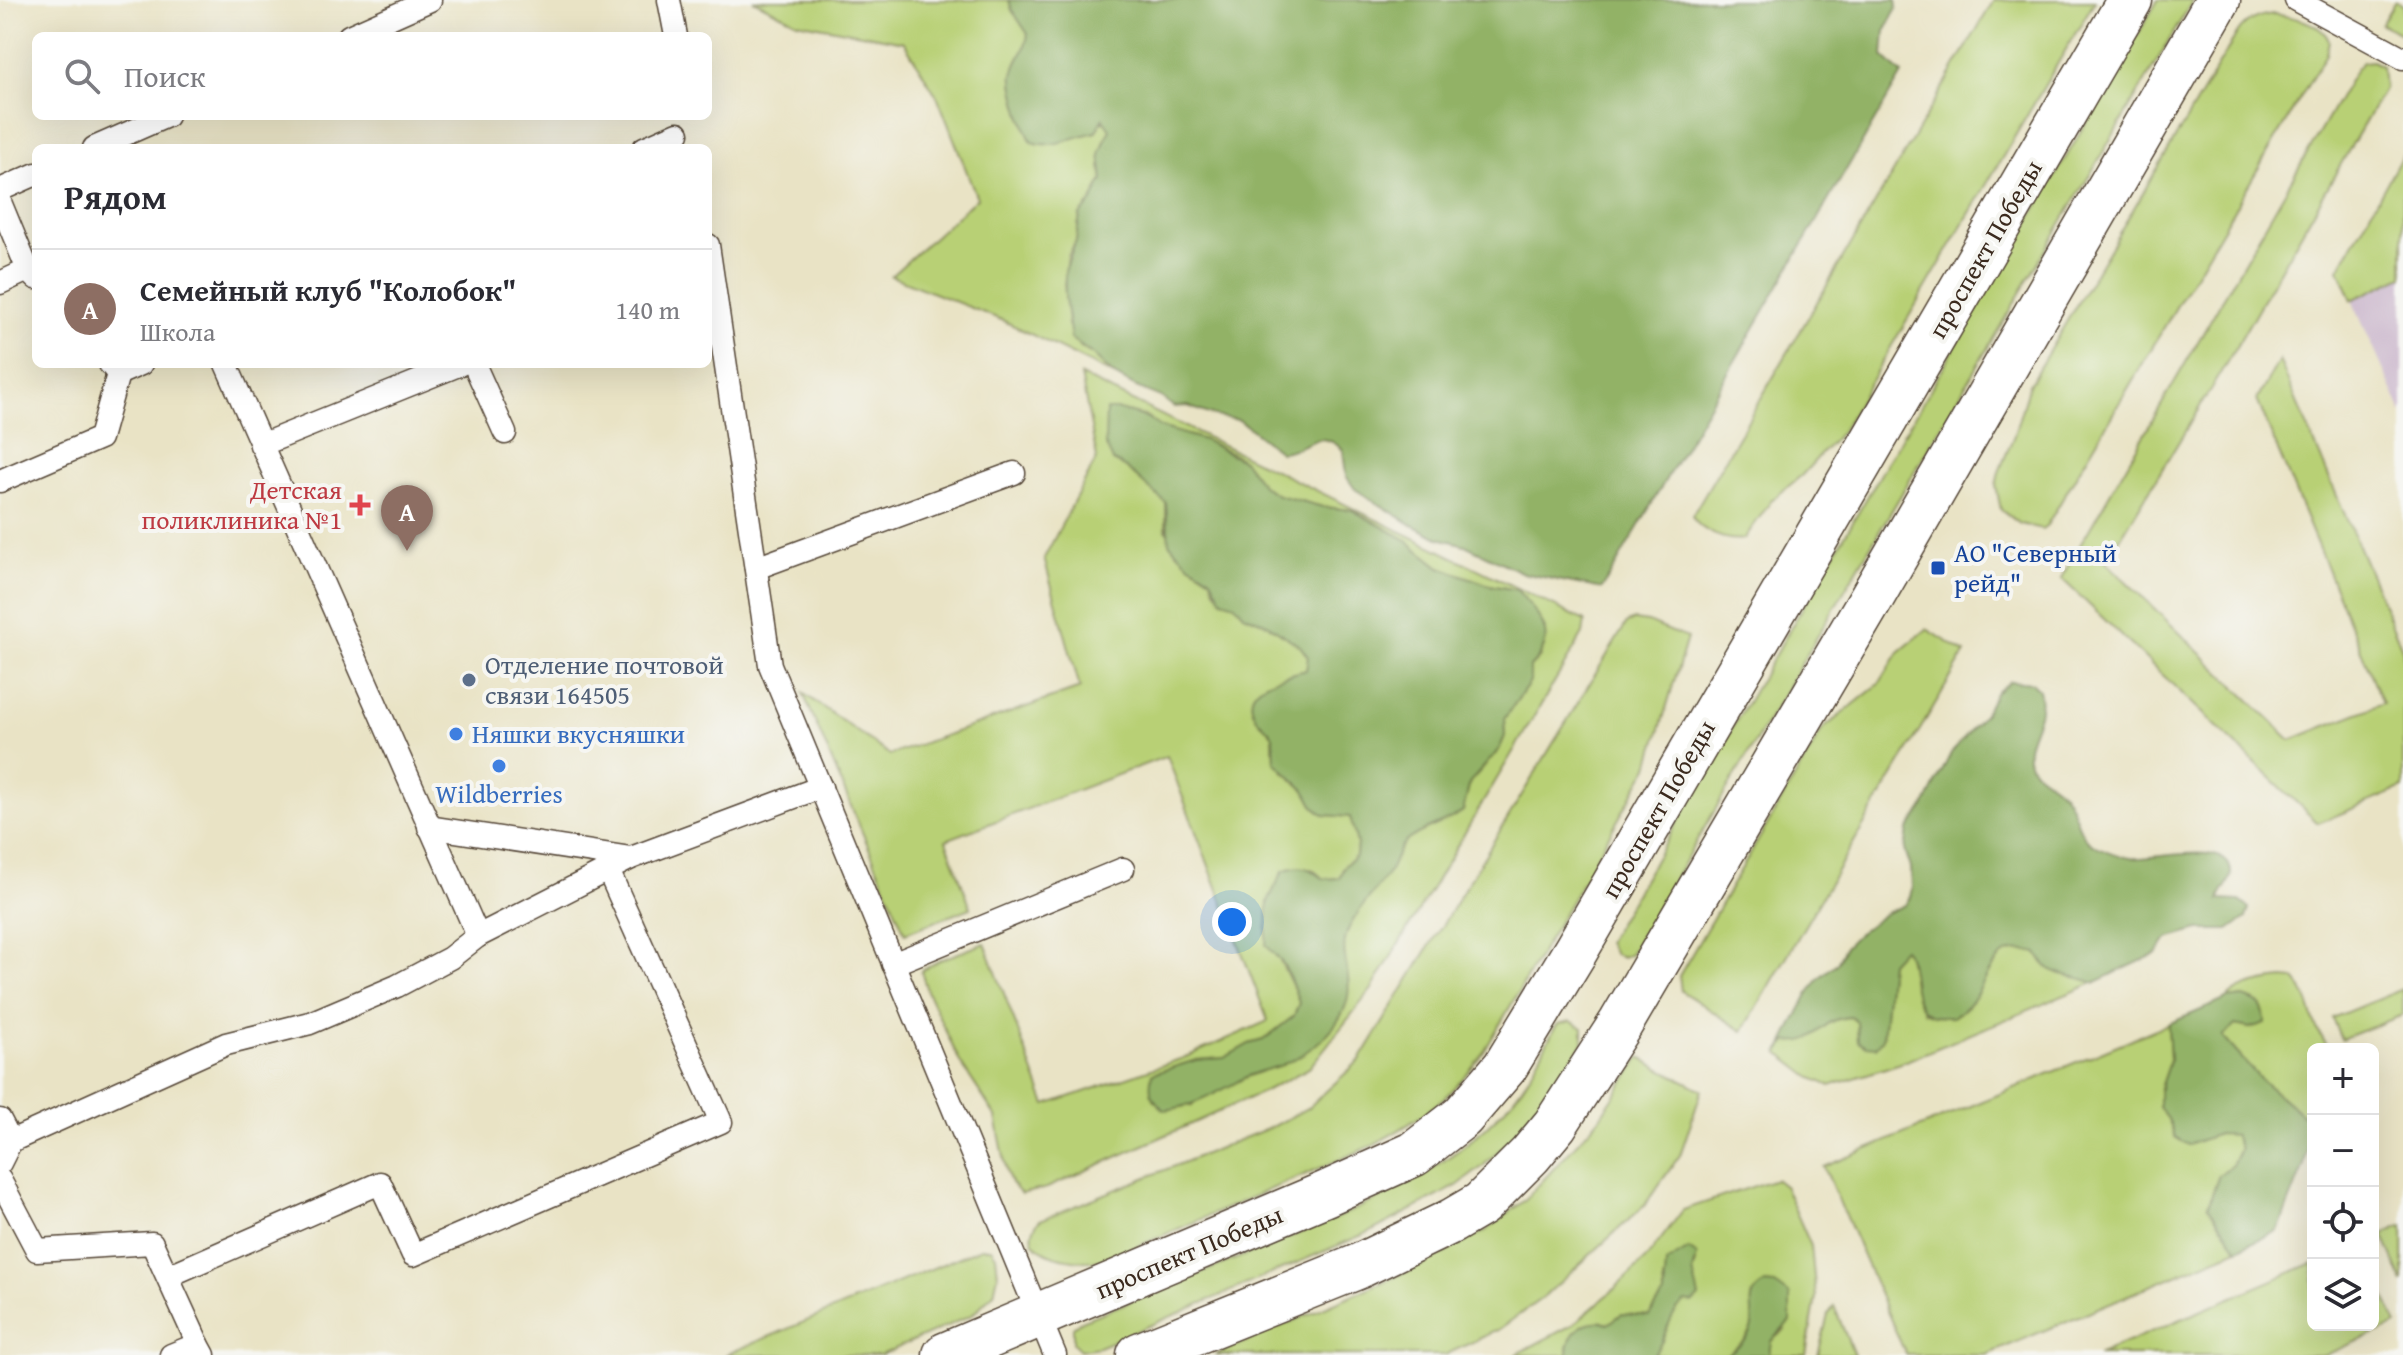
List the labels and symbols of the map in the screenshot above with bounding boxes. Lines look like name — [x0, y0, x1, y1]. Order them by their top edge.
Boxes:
street label: проспект Победы — [1918, 152, 2051, 345]
place label: Детская поликлиника №1 — [142, 470, 342, 539]
pin: A — [381, 485, 433, 551]
marker: Детская поликлиника №1 — [349, 494, 371, 516]
place label: АО "Северный рейд" — [1954, 533, 2117, 602]
marker: АО "Северный рейд" — [1929, 559, 1947, 577]
place label: Отделение почтовой связи 164505 — [485, 645, 724, 714]
marker: Отделение почтовой связи 164505 — [460, 671, 478, 689]
street label: проспект Победы — [1591, 712, 1724, 905]
place label: Няшки вкусняшки — [472, 714, 685, 753]
marker: Няшки вкусняшки — [447, 725, 465, 743]
marker: Wildberries — [490, 757, 508, 775]
place label: Wildberries — [435, 774, 563, 813]
your location — [1212, 902, 1252, 942]
street label: проспект Победы — [1089, 1194, 1289, 1309]

